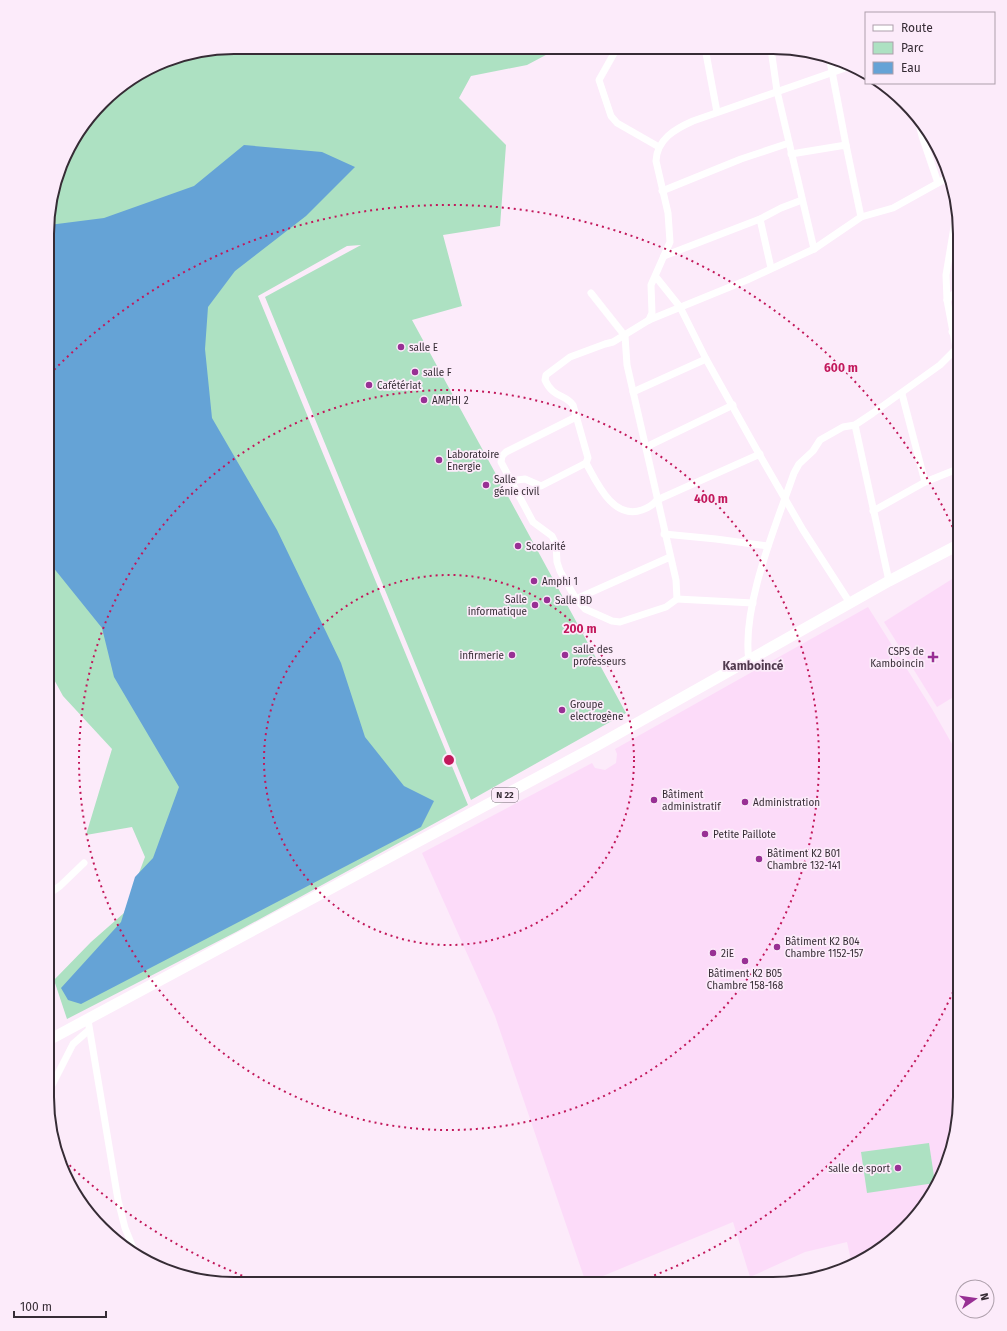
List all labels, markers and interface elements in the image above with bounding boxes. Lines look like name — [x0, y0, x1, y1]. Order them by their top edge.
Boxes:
legend — [865, 12, 995, 84]
text: Route — [901, 21, 933, 35]
text: Parc — [901, 41, 924, 55]
text: Eau — [901, 61, 921, 75]
marker: salle E — [396, 342, 406, 352]
place label: salle E — [409, 342, 438, 354]
text: 600 m — [824, 361, 858, 375]
marker: salle F — [410, 367, 420, 377]
place label: salle F — [423, 367, 452, 379]
marker: Cafétériat — [364, 380, 374, 390]
place label: Cafétériat — [377, 380, 422, 392]
marker: AMPHI 2 — [419, 395, 429, 405]
place label: AMPHI 2 — [432, 395, 469, 407]
place label: Laboratoire Energie — [447, 449, 499, 473]
marker: Laboratoire Energie — [434, 455, 444, 465]
place label: Salle génie civil — [494, 474, 540, 498]
marker: Salle génie civil — [481, 480, 491, 490]
text: 400 m — [694, 492, 728, 506]
marker: Scolarité — [513, 541, 523, 551]
place label: Scolarité — [526, 541, 566, 553]
marker: Amphi 1 — [529, 576, 539, 586]
place label: Amphi 1 — [542, 576, 578, 588]
place label: Salle informatique — [468, 594, 527, 618]
marker: Salle BD — [542, 595, 552, 605]
place label: Salle BD — [555, 595, 592, 607]
marker: Salle informatique — [530, 600, 540, 610]
text: 200 m — [563, 622, 597, 636]
place label: salle des professeurs — [573, 644, 626, 668]
place label: CSPS de Kamboincin — [870, 646, 924, 670]
place label: infirmerie — [460, 650, 504, 662]
marker: infirmerie — [507, 650, 517, 660]
marker: salle des professeurs — [560, 650, 570, 660]
marker: CSPS de Kamboincin — [927, 651, 939, 663]
district label: Kamboincé — [723, 659, 784, 673]
place label: Groupe electrogène — [570, 699, 623, 723]
marker: Groupe electrogène — [557, 705, 567, 715]
centre of rings — [442, 753, 456, 767]
road number: N 22 — [492, 788, 518, 802]
place label: Bâtiment administratif — [662, 789, 721, 813]
marker: Bâtiment administratif — [649, 795, 659, 805]
marker: Administration — [740, 797, 750, 807]
place label: Administration — [753, 797, 820, 809]
marker: Petite Paillote — [700, 829, 710, 839]
place label: Petite Paillote — [713, 829, 776, 841]
place label: Bâtiment K2 B01 Chambre 132-141 — [767, 848, 841, 872]
marker: Bâtiment K2 B01 Chambre 132-141 — [754, 854, 764, 864]
place label: Bâtiment K2 B04 Chambre 1152-157 — [785, 936, 864, 960]
marker: Bâtiment K2 B04 Chambre 1152-157 — [772, 942, 782, 952]
marker: 2iE — [708, 948, 718, 958]
place label: 2iE — [721, 948, 734, 960]
marker: Bâtiment K2 B05 Chambre 158-168 — [740, 956, 750, 966]
place label: Bâtiment K2 B05 Chambre 158-168 — [707, 968, 784, 992]
place label: salle de sport — [828, 1163, 890, 1175]
marker: salle de sport — [893, 1163, 903, 1173]
north arrow — [955, 1279, 995, 1319]
text: N — [977, 1292, 991, 1302]
scale bar — [14, 1293, 106, 1319]
text: 100 m — [20, 1300, 52, 1314]

